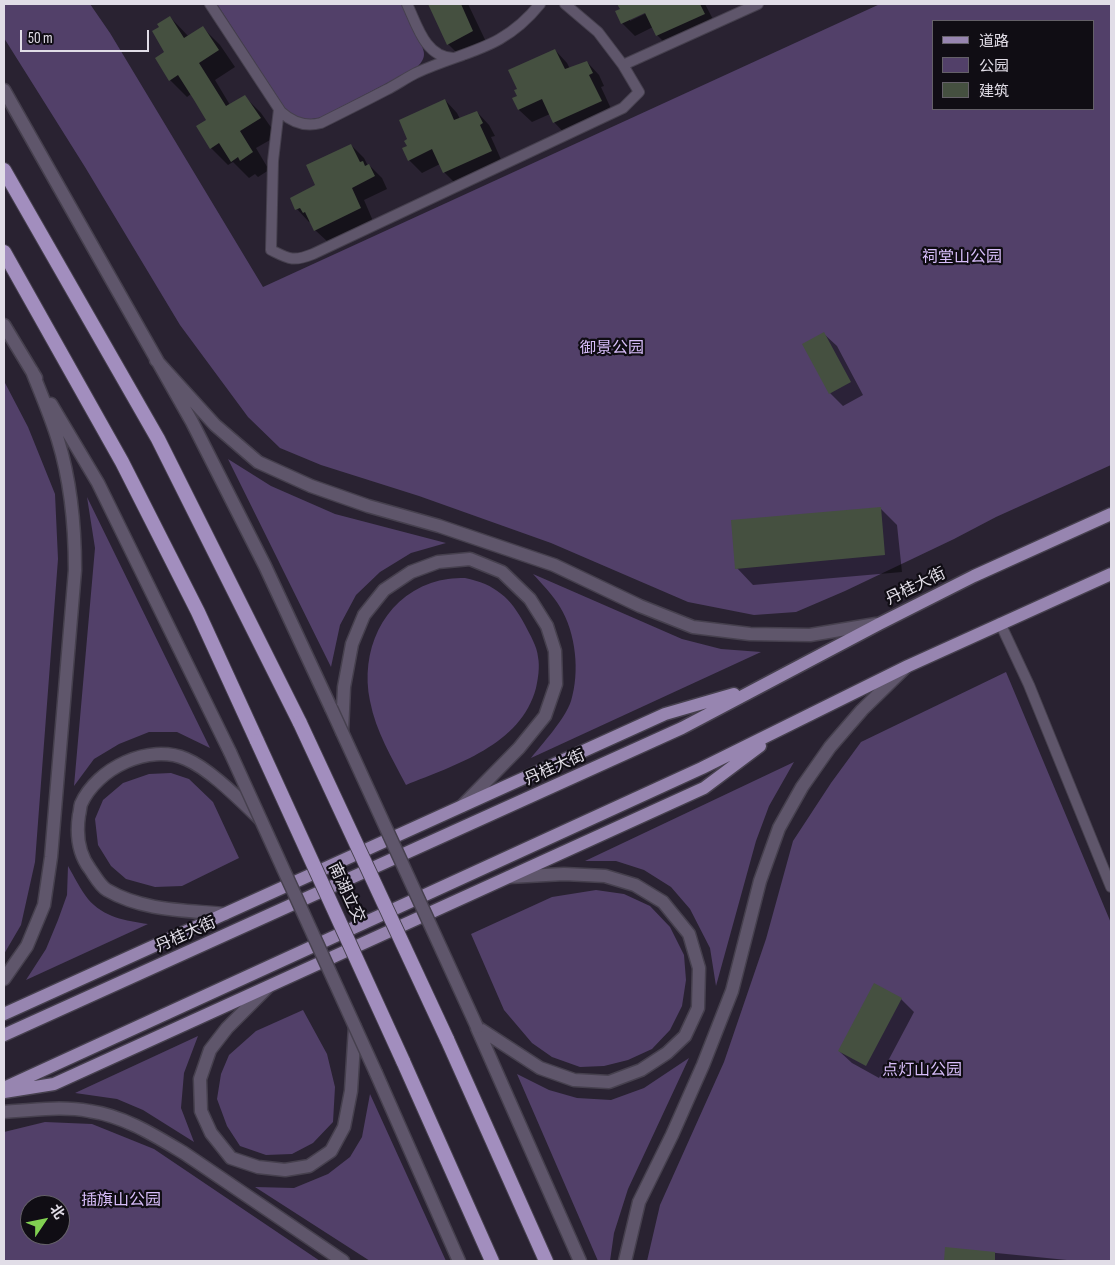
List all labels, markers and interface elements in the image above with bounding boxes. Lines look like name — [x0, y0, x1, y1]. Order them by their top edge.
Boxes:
scale bar — [22, 20, 151, 52]
legend — [932, 20, 1095, 110]
text: 50 m — [28, 29, 53, 48]
text: 道路 — [979, 32, 1009, 51]
text: 公园 — [979, 57, 1009, 76]
text: 建筑 — [979, 82, 1009, 101]
park label: 祠堂山公园 — [922, 248, 1002, 268]
park label: 御景公园 — [580, 339, 644, 359]
street label: 丹桂大街 — [883, 564, 949, 610]
street label: 丹桂大街 — [522, 746, 588, 790]
street label: 南湖立交 — [324, 860, 368, 926]
street label: 丹桂大街 — [153, 913, 219, 957]
park label: 点灯山公园 — [882, 1061, 962, 1081]
park label: 插旗山公园 — [81, 1191, 161, 1211]
north arrow — [20, 1195, 70, 1245]
text: 北 — [46, 1201, 68, 1222]

